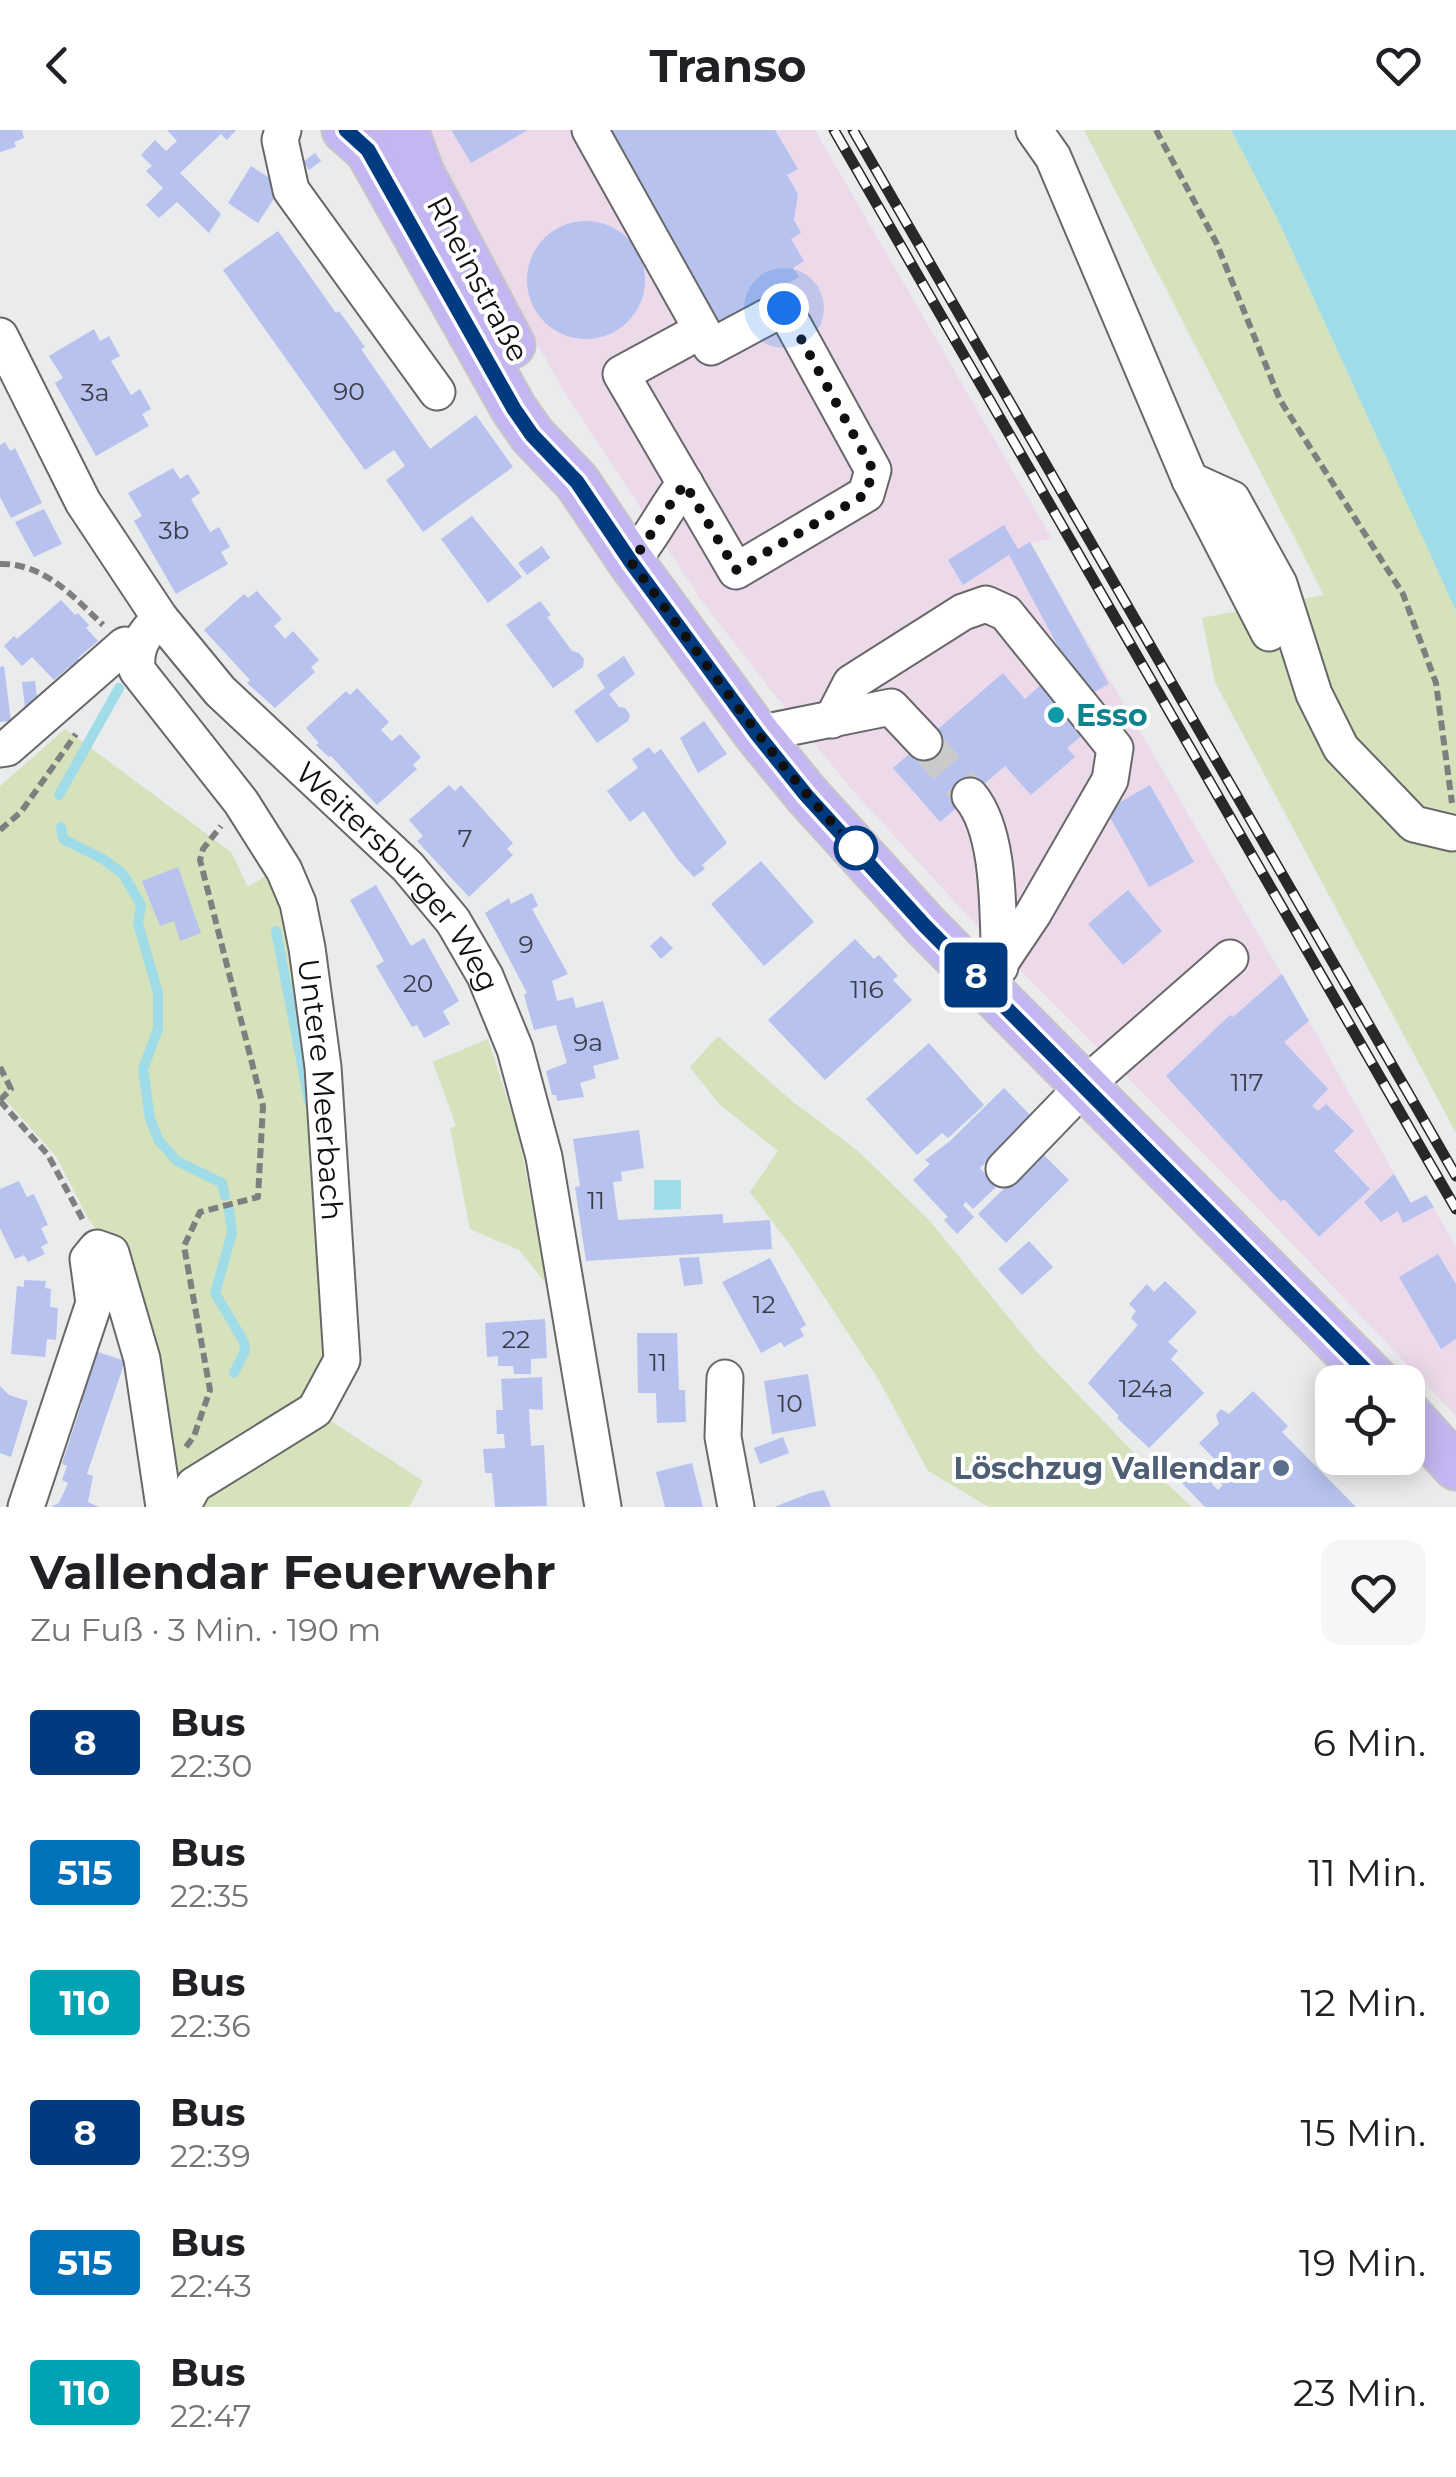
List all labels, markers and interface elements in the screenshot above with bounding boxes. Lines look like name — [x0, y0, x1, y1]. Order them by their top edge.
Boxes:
icon: back — [30, 38, 85, 93]
text: Transo — [649, 38, 807, 93]
icon: heart — [1371, 38, 1426, 93]
street label: Rheinstraße — [419, 190, 537, 368]
your location — [759, 283, 809, 333]
house number: 90 — [333, 376, 365, 406]
house number: 3a — [81, 377, 109, 407]
house number: 3b — [158, 515, 190, 545]
place label: Esso — [1076, 697, 1148, 734]
marker: Esso — [1045, 704, 1067, 726]
street label: Weitersburger Weg — [288, 753, 508, 997]
house number: 7 — [458, 823, 472, 853]
unlabelled marker — [835, 827, 877, 869]
house number: 9 — [518, 929, 534, 959]
line badge: 8 — [944, 942, 1008, 1008]
text: 8 — [964, 954, 988, 997]
street label: Untere Meerbach — [290, 956, 351, 1222]
house number: 20 — [403, 968, 433, 998]
house number: 116 — [850, 974, 884, 1004]
house number: 9a — [573, 1027, 603, 1057]
house number: 117 — [1231, 1067, 1263, 1097]
house number: 11 — [587, 1185, 605, 1215]
house number: 12 — [752, 1289, 776, 1319]
house number: 22 — [502, 1324, 530, 1354]
house number: 11 — [649, 1347, 667, 1377]
map controls — [1315, 1365, 1425, 1475]
button: locate — [1315, 1365, 1425, 1475]
house number: 124a — [1119, 1373, 1173, 1403]
house number: 10 — [777, 1388, 803, 1418]
place label: Löschzug Vallendar — [953, 1450, 1261, 1487]
marker: Löschzug Vallendar — [1270, 1457, 1292, 1479]
button: heart — [1321, 1540, 1426, 1645]
text: Vallendar Feuerwehr — [30, 1543, 556, 1601]
text: Zu Fuß · 3 Min. · 190 m — [30, 1610, 381, 1649]
text: Bus — [170, 1699, 245, 1746]
text: 6 Min. — [1313, 1719, 1426, 1766]
text: 8 — [73, 1721, 97, 1764]
text: 22:30 — [170, 1746, 252, 1785]
text: Bus — [170, 1829, 245, 1876]
text: 11 Min. — [1308, 1849, 1426, 1896]
text: 515 — [57, 1851, 113, 1894]
text: 22:35 — [170, 1876, 249, 1915]
text: Bus — [170, 1959, 245, 2006]
text: 12 Min. — [1300, 1979, 1426, 2026]
text: 110 — [59, 1981, 111, 2024]
text: 22:36 — [170, 2006, 251, 2045]
text: Bus — [170, 2089, 245, 2136]
text: 15 Min. — [1301, 2109, 1426, 2156]
text: 8 — [73, 2111, 97, 2154]
text: 22:39 — [170, 2136, 251, 2175]
text: Bus — [170, 2219, 245, 2266]
text: 19 Min. — [1299, 2239, 1426, 2286]
text: 515 — [57, 2241, 113, 2284]
text: 22:43 — [170, 2266, 252, 2305]
text: Bus — [170, 2349, 245, 2396]
text: 23 Min. — [1293, 2369, 1426, 2416]
text: 110 — [59, 2371, 111, 2414]
text: 22:47 — [170, 2396, 252, 2435]

